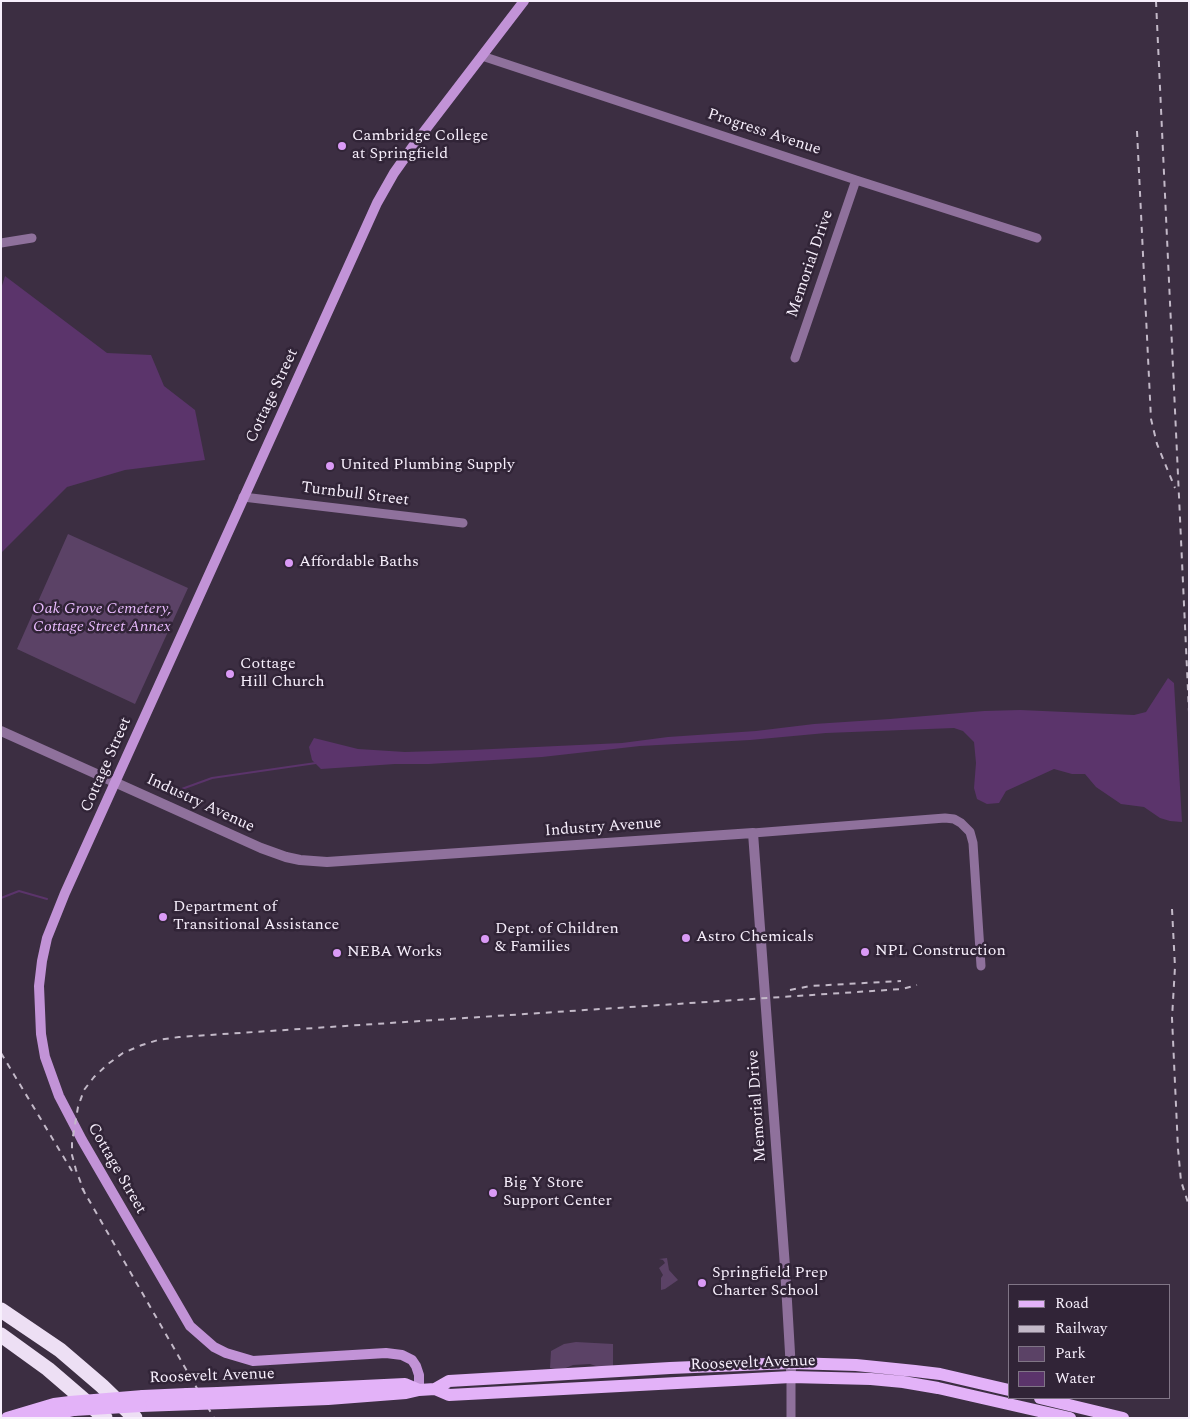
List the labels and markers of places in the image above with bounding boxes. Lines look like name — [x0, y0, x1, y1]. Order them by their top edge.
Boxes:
place label: Cambridge College at Springfield — [352, 127, 488, 165]
marker: Cambridge College at Springfield — [336, 140, 348, 152]
place label: United Plumbing Supply — [340, 456, 515, 476]
marker: United Plumbing Supply — [324, 460, 336, 472]
place label: Affordable Baths — [299, 553, 419, 573]
marker: Affordable Baths — [283, 557, 295, 569]
place label: Cottage Hill Church — [240, 655, 325, 693]
marker: Cottage Hill Church — [224, 668, 236, 680]
place label: Department of Transitional Assistance — [173, 898, 339, 936]
marker: Department of Transitional Assistance — [157, 911, 169, 923]
place label: Dept. of Children & Families — [495, 920, 619, 958]
place label: Astro Chemicals — [696, 928, 814, 948]
marker: Astro Chemicals — [680, 932, 692, 944]
marker: Dept. of Children & Families — [479, 933, 491, 945]
place label: NPL Construction — [875, 942, 1006, 962]
place label: NEBA Works — [347, 943, 442, 963]
marker: NPL Construction — [859, 946, 871, 958]
marker: NEBA Works — [331, 947, 343, 959]
place label: Big Y Store Support Center — [503, 1174, 612, 1212]
marker: Big Y Store Support Center — [487, 1187, 499, 1199]
place label: Springfield Prep Charter School — [712, 1264, 828, 1302]
marker: Springfield Prep Charter School — [696, 1277, 708, 1289]

